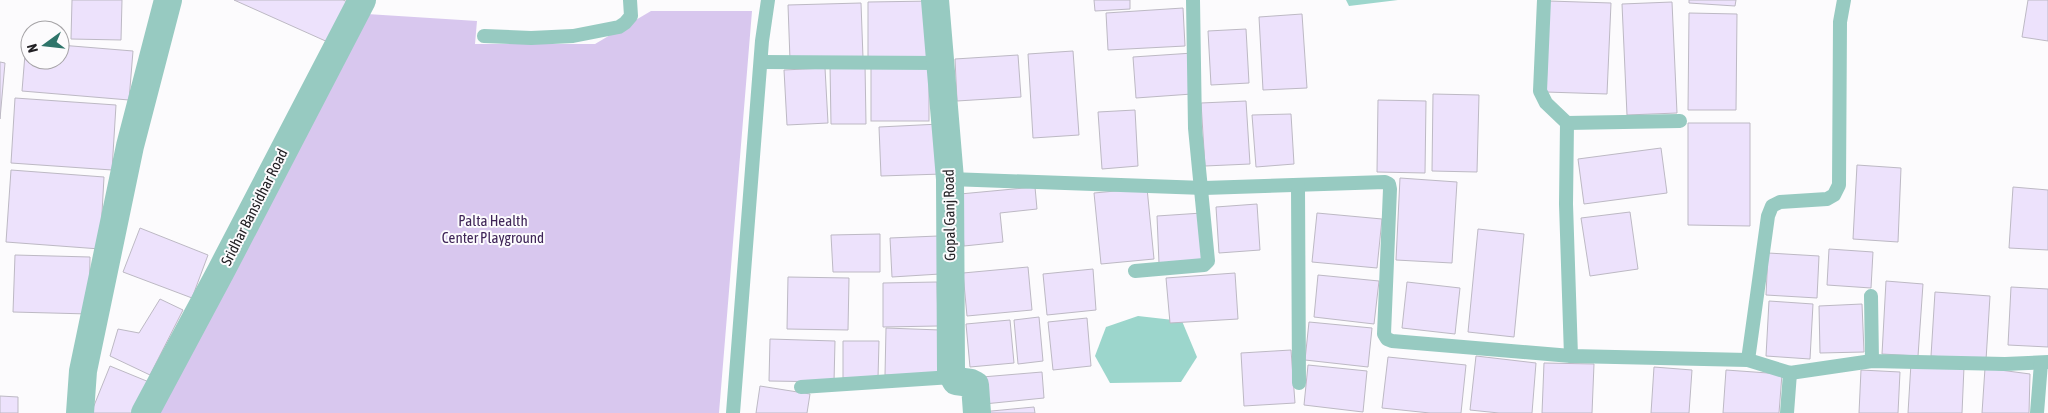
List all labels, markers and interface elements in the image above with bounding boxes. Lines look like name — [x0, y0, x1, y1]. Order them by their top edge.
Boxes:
north arrow — [20, 20, 70, 70]
text: N — [24, 42, 41, 54]
street label: Sridhar Bansidhar Road — [217, 146, 291, 268]
street label: Gopal Ganj Road — [940, 169, 958, 261]
park label: Palta Health Center Playground — [442, 212, 544, 246]

